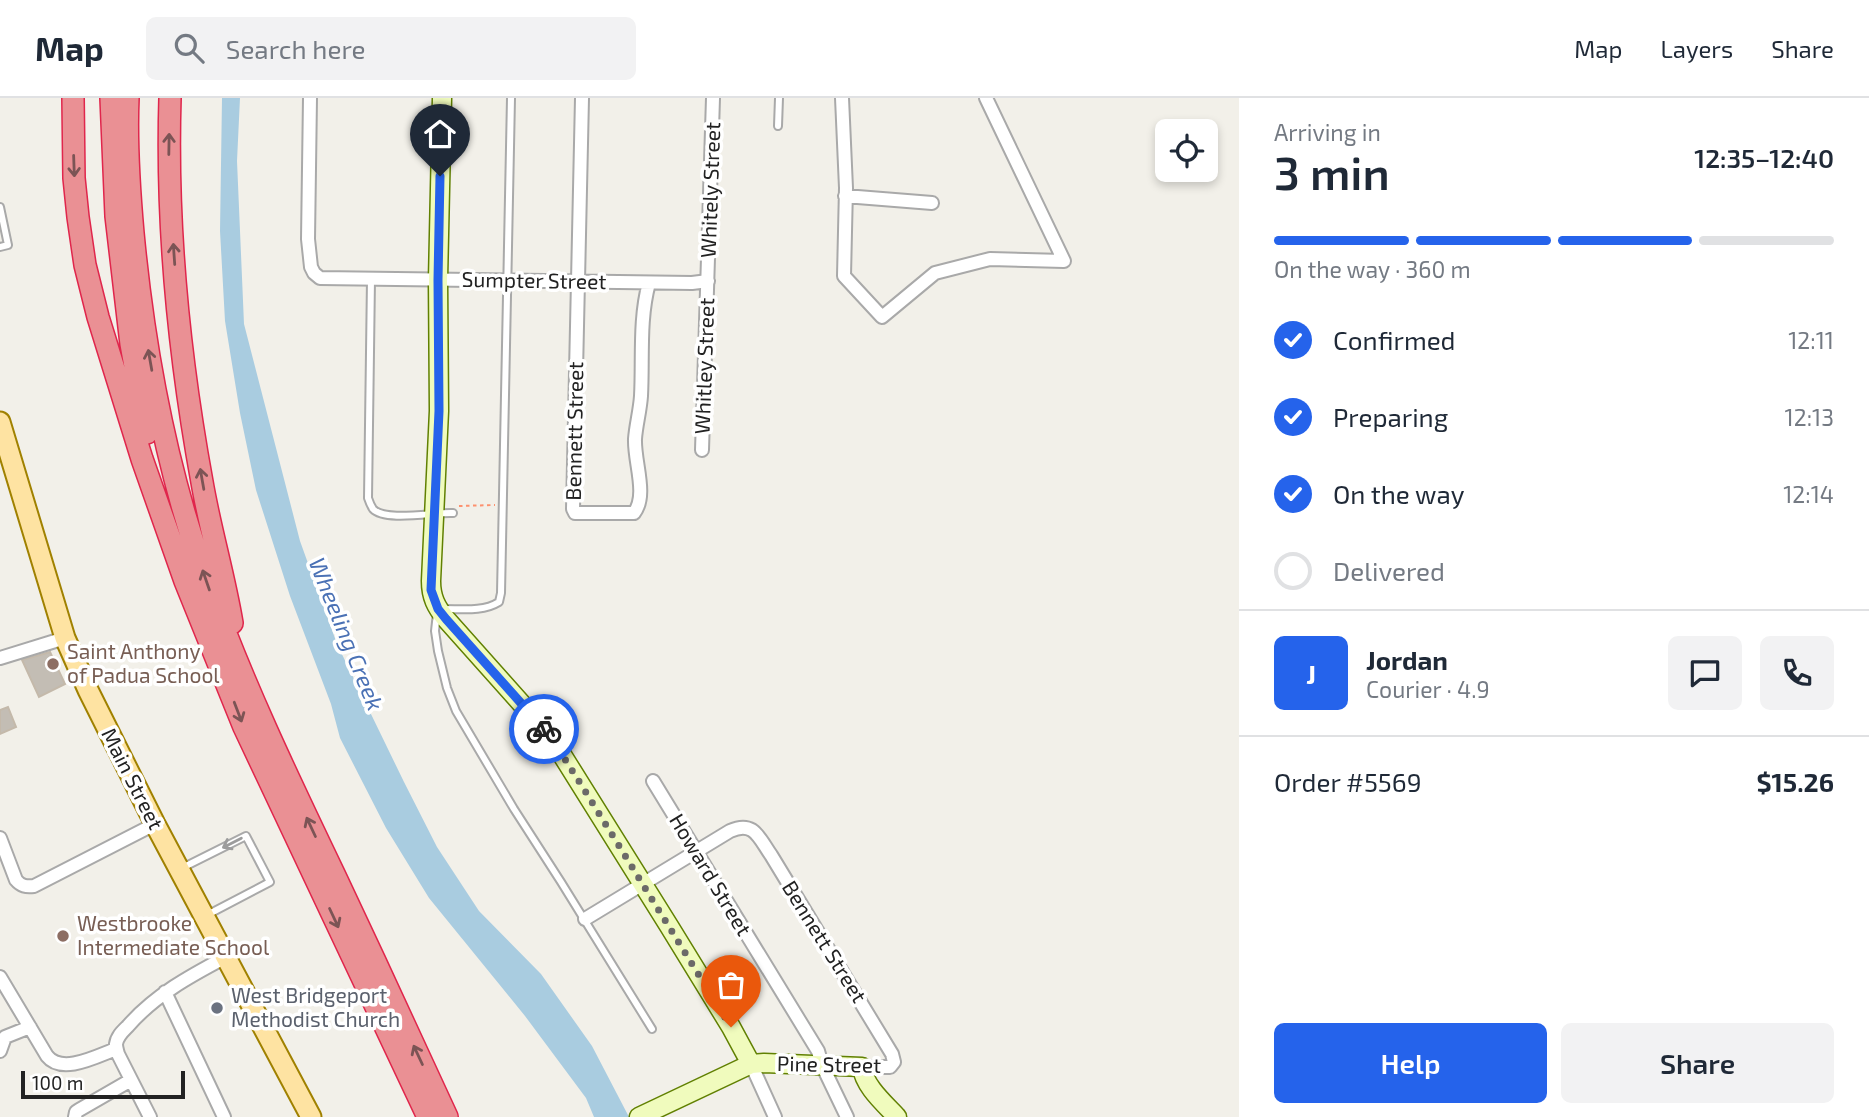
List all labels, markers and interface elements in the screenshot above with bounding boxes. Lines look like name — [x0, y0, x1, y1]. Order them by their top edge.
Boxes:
search box — [146, 17, 636, 80]
text: Map — [35, 28, 104, 68]
icon: search — [170, 29, 208, 67]
text: Search here — [226, 33, 365, 64]
text: Map — [1574, 34, 1622, 63]
text: Layers — [1660, 34, 1733, 63]
text: Share — [1771, 34, 1834, 63]
pin — [410, 104, 470, 176]
icon: home — [421, 115, 459, 153]
text: Arriving in — [1274, 118, 1381, 146]
map controls — [1155, 119, 1218, 182]
button: locate — [1155, 119, 1218, 182]
street label: Whitely Street — [695, 122, 724, 258]
one-way arrow — [162, 133, 176, 156]
text: 12:35–12:40 — [1694, 142, 1834, 173]
text: 3 min — [1274, 144, 1390, 199]
one-way arrow — [67, 154, 80, 177]
one-way arrow — [167, 243, 180, 266]
text: On the way · 360 m — [1274, 255, 1471, 283]
street label: Sumpter Street — [462, 266, 607, 293]
street label: Whitley Street — [689, 297, 718, 435]
icon: check — [1274, 321, 1312, 359]
text: Confirmed — [1333, 324, 1456, 355]
text: 12:11 — [1788, 326, 1834, 354]
one-way arrow — [143, 349, 156, 371]
street label: Bennett Street — [560, 361, 587, 501]
icon: check — [1274, 398, 1312, 436]
text: Preparing — [1333, 401, 1448, 432]
text: 12:13 — [1785, 403, 1834, 431]
one-way arrow — [194, 469, 208, 491]
icon: check — [1274, 475, 1312, 513]
text: On the way — [1333, 478, 1464, 509]
text: 12:14 — [1783, 480, 1834, 508]
water label: Wheeling Creek — [304, 553, 390, 714]
text: Delivered — [1333, 555, 1445, 586]
one-way arrow — [199, 569, 211, 591]
button: chat — [1668, 636, 1742, 710]
button: phone — [1760, 636, 1834, 710]
place label: Saint Anthony of Padua School — [67, 638, 220, 687]
text: Jordan — [1366, 644, 1448, 675]
marker: Saint Anthony of Padua School — [45, 656, 61, 672]
text: J — [1306, 658, 1316, 689]
text: Courier · 4.9 — [1366, 675, 1490, 703]
courier — [509, 694, 579, 764]
one-way arrow — [232, 701, 245, 723]
icon: bike — [525, 710, 563, 748]
street label: Main Street — [97, 723, 170, 833]
text: Order #5569 — [1274, 766, 1422, 797]
text: $15.26 — [1757, 766, 1834, 797]
street label: Howard Street — [665, 809, 758, 940]
one-way arrow — [304, 817, 317, 838]
one-way arrow — [222, 836, 243, 850]
street label: Bennett Street — [778, 876, 873, 1007]
one-way arrow — [328, 907, 341, 928]
place label: Westbrooke Intermediate School — [77, 910, 270, 959]
marker: Westbrooke Intermediate School — [55, 928, 71, 944]
pin — [701, 955, 761, 1027]
icon: bag — [712, 966, 750, 1004]
place label: West Bridgeport Methodist Church — [231, 982, 400, 1031]
marker: West Bridgeport Methodist Church — [209, 1000, 225, 1016]
button: Help — [1274, 1023, 1547, 1103]
button: Share — [1561, 1023, 1834, 1103]
one-way arrow — [411, 1045, 425, 1066]
street label: Pine Street — [777, 1050, 881, 1077]
scale bar — [21, 1068, 186, 1100]
text: 100 m — [32, 1071, 83, 1094]

